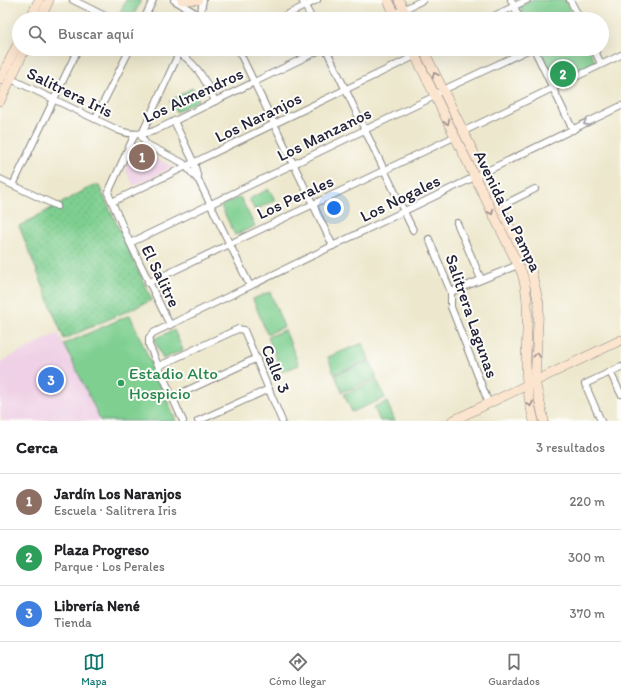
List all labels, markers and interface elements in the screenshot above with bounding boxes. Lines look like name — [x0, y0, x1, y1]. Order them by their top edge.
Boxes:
search box — [12, 12, 609, 56]
icon: search — [26, 23, 48, 45]
text: Buscar aquí — [58, 25, 134, 43]
pin: 2 — [550, 59, 576, 89]
street label: Salitrera Iris — [24, 63, 116, 121]
street label: Los Almendros — [140, 63, 246, 127]
one-way arrow — [432, 72, 440, 79]
street label: Los Naranjos — [211, 87, 305, 147]
street label: Los Manzanos — [274, 103, 374, 165]
one-way arrow — [442, 118, 450, 125]
one-way arrow — [583, 118, 590, 126]
pin: 1 — [129, 142, 155, 172]
street label: Avenida La Pampa — [470, 147, 546, 275]
street label: Los Nogales — [357, 170, 443, 226]
street label: Los Perales — [254, 171, 336, 223]
your location — [324, 198, 344, 218]
one-way arrow — [486, 208, 494, 216]
street label: El Salitre — [137, 242, 185, 310]
street label: Salitrera Lagunas — [441, 252, 503, 380]
street label: Calle 3 — [257, 342, 295, 396]
one-way arrow — [532, 352, 541, 358]
place label: Estadio Alto Hospicio — [129, 363, 218, 403]
pin: 3 — [38, 365, 64, 395]
marker: Estadio Alto Hospicio — [116, 378, 126, 388]
one-way arrow — [525, 401, 533, 407]
text: Cerca — [16, 437, 58, 457]
text: 3 resultados — [536, 440, 605, 455]
text: Jardín Los Naranjos — [54, 485, 181, 503]
text: 1 — [26, 494, 32, 509]
text: 220 m — [569, 494, 605, 509]
text: Escuela · Salitrera Iris — [54, 503, 177, 518]
text: Plaza Progreso — [54, 541, 149, 559]
text: 2 — [26, 550, 32, 565]
text: 300 m — [568, 550, 605, 565]
text: Parque · Los Perales — [54, 559, 165, 574]
text: Librería Nené — [54, 597, 140, 615]
text: 3 — [25, 606, 33, 621]
text: 370 m — [570, 606, 605, 621]
text: Tienda — [54, 615, 92, 630]
tab: Mapa — [81, 651, 107, 688]
tab: Cómo llegar — [269, 651, 326, 688]
tab: Guardados — [488, 651, 540, 688]

